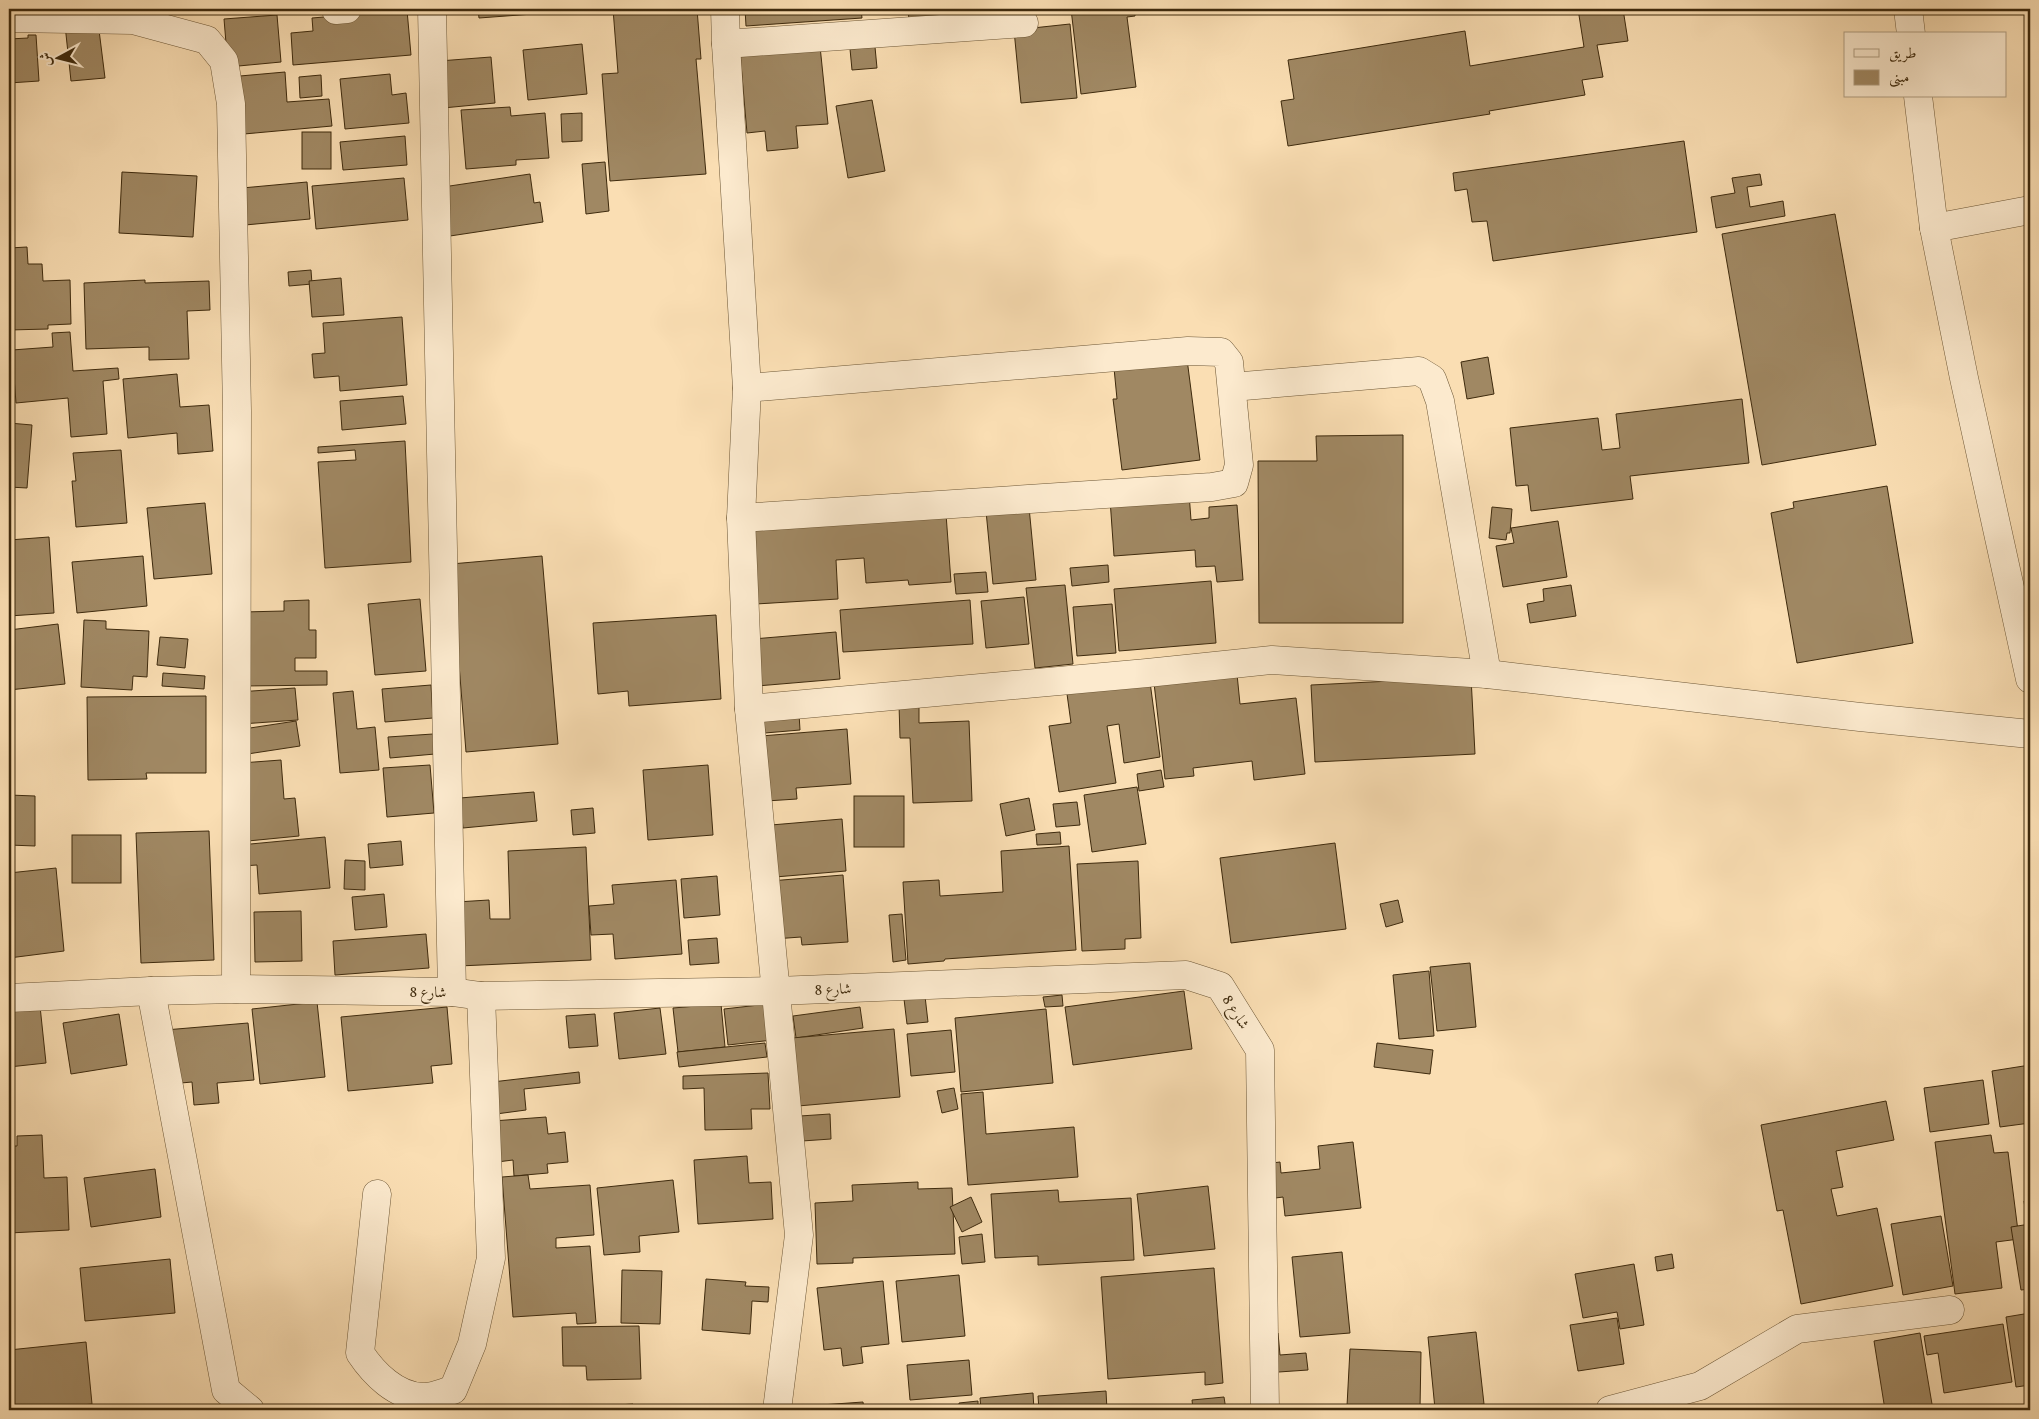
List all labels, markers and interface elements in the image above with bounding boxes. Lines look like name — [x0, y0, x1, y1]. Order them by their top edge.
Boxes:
north arrow — [32, 32, 82, 82]
legend — [1844, 32, 2006, 98]
text: طريق — [1889, 44, 1916, 65]
text: ش — [36, 51, 57, 67]
text: مبنى — [1889, 68, 1909, 89]
street label: شارع 8 — [814, 979, 852, 1003]
street label: شارع 8 — [409, 983, 446, 1005]
street label: شارع 8 — [1215, 992, 1253, 1034]

